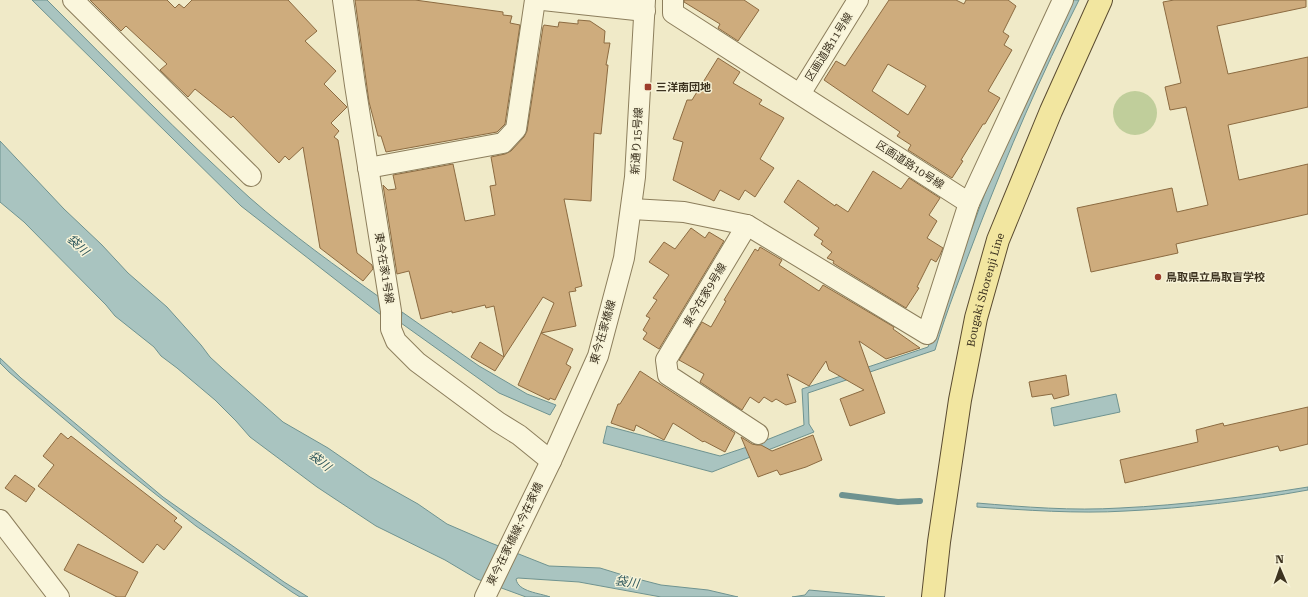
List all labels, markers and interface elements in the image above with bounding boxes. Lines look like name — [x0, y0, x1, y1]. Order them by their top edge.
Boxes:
street label: 区画道路11号線 — [803, 10, 855, 84]
place label: 三洋南団地 — [656, 81, 711, 94]
marker: 三洋南団地 — [643, 82, 653, 92]
street label: 新通り15号線 — [629, 107, 645, 175]
street label: 区画道路10号線 — [874, 138, 946, 192]
street label: 東今在家1号線 — [372, 231, 396, 305]
street label: Bougaki Shorenji Line — [964, 231, 1007, 348]
water label: 袋川 — [64, 232, 93, 260]
street label: 東今在家9号線 — [681, 261, 729, 329]
place label: 鳥取県立鳥取盲学校 — [1166, 271, 1265, 284]
marker: 鳥取県立鳥取盲学校 — [1153, 272, 1163, 282]
street label: 東今在家橋線 — [588, 298, 618, 366]
water label: 袋川 — [306, 448, 335, 475]
street label: 東今在家橋線;今在家橋 — [484, 480, 546, 588]
north arrow — [1260, 549, 1300, 589]
text: N — [1275, 553, 1285, 566]
water label: 袋川 — [614, 573, 642, 591]

